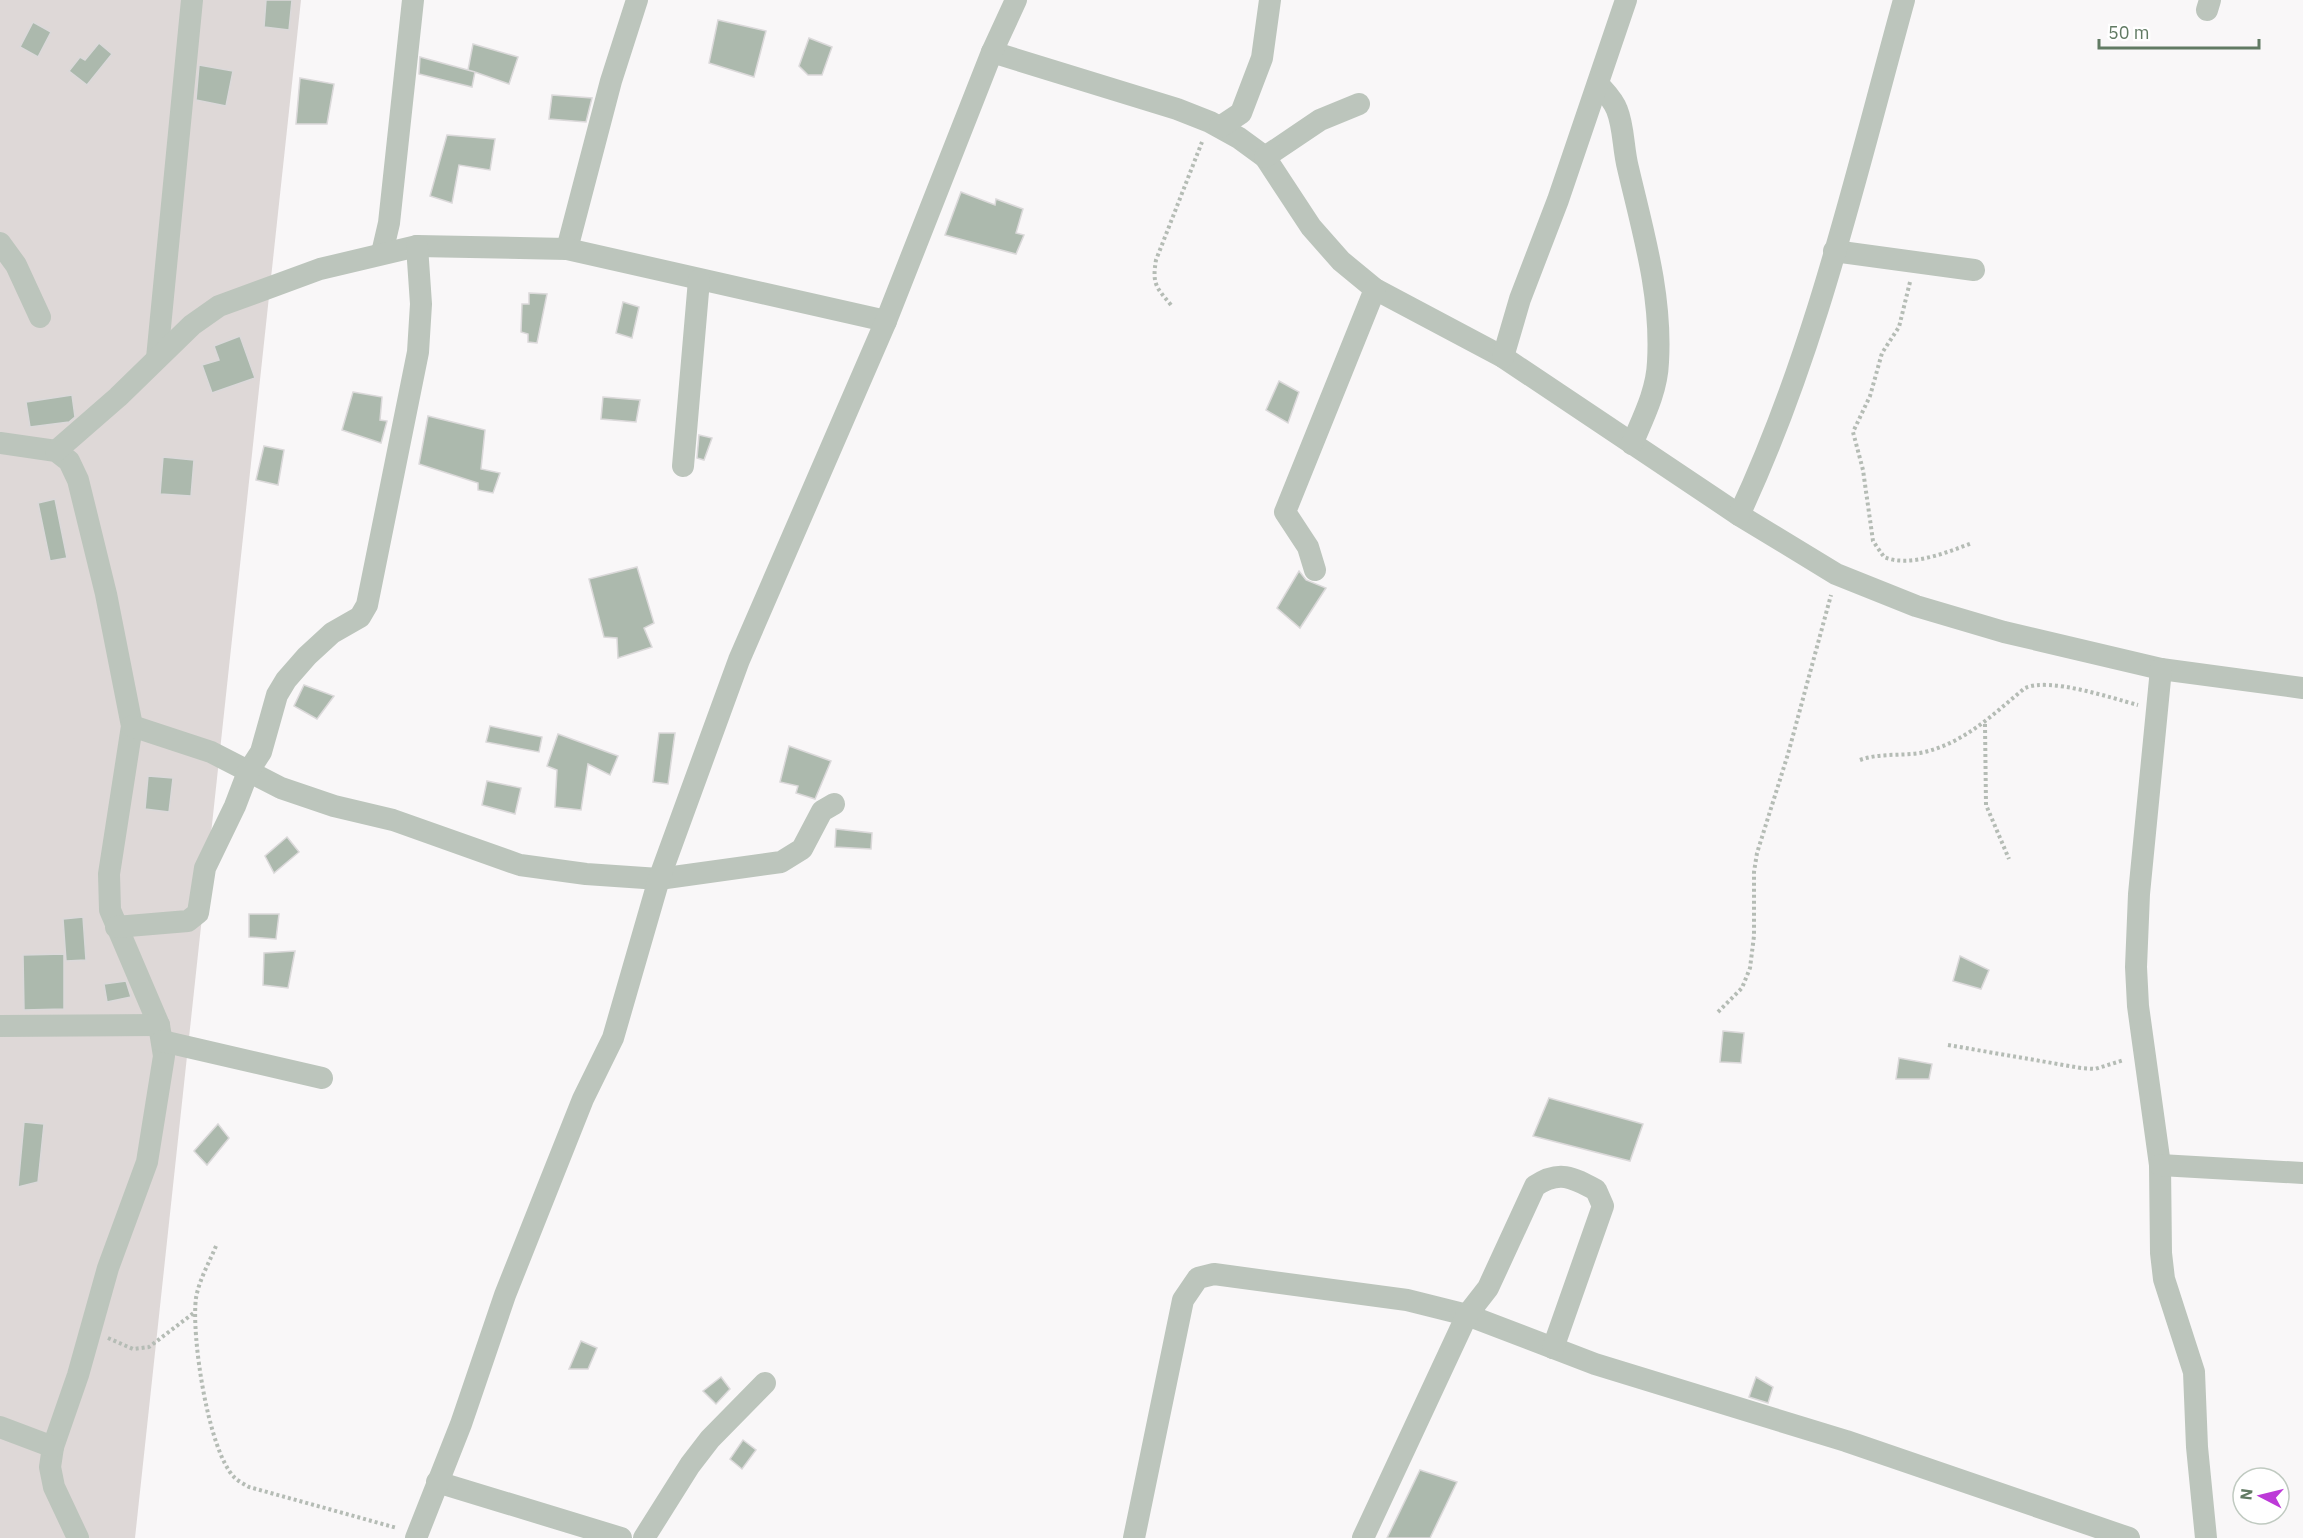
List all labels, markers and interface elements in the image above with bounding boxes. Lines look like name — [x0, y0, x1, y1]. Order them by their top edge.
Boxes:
scale bar — [2099, 12, 2260, 50]
text: 50 m — [2108, 21, 2150, 44]
north arrow — [2231, 1466, 2291, 1526]
text: N — [2235, 1487, 2257, 1501]

